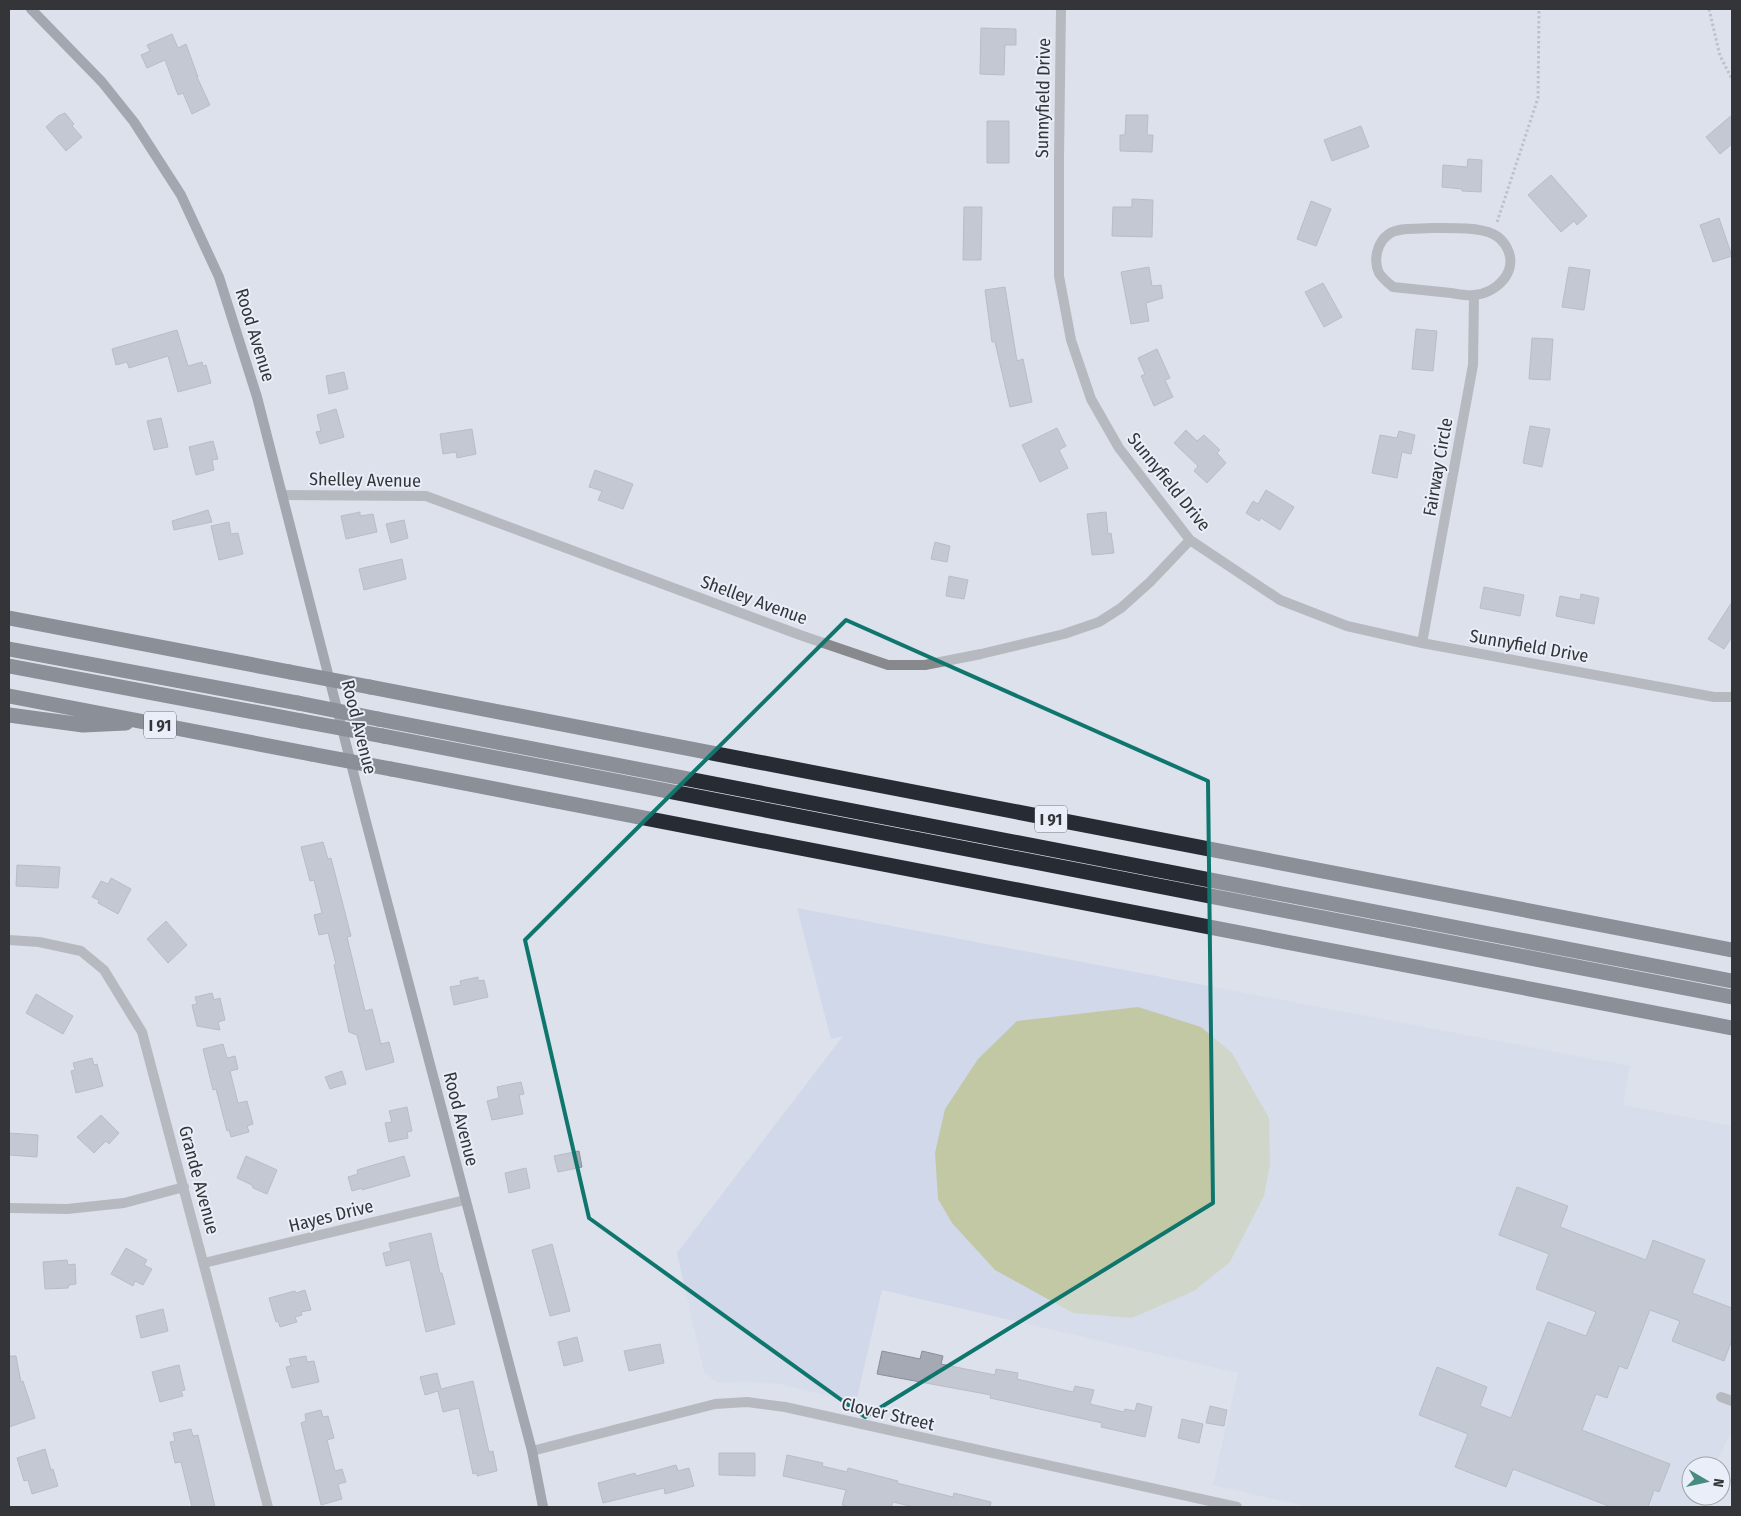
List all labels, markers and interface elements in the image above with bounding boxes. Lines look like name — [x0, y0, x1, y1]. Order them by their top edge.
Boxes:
street label: Sunnyfield Drive — [1031, 38, 1055, 158]
street label: Rood Avenue — [230, 286, 280, 384]
street label: Fairway Circle — [1419, 416, 1457, 518]
street label: Sunnyfield Drive — [1123, 428, 1215, 536]
street label: Shelley Avenue — [309, 468, 421, 492]
street label: Shelley Avenue — [698, 571, 810, 630]
street label: Sunnyfield Drive — [1468, 625, 1590, 667]
street label: Rood Avenue — [337, 678, 381, 777]
road number: I 91 — [144, 712, 176, 738]
road number: I 91 — [1035, 806, 1067, 832]
street label: Rood Avenue — [439, 1070, 483, 1169]
street label: Grande Avenue — [174, 1123, 224, 1237]
street label: Hayes Drive — [286, 1195, 376, 1237]
street label: Clover Street — [839, 1393, 937, 1435]
north arrow — [1681, 1456, 1731, 1506]
text: N — [1709, 1477, 1727, 1488]

